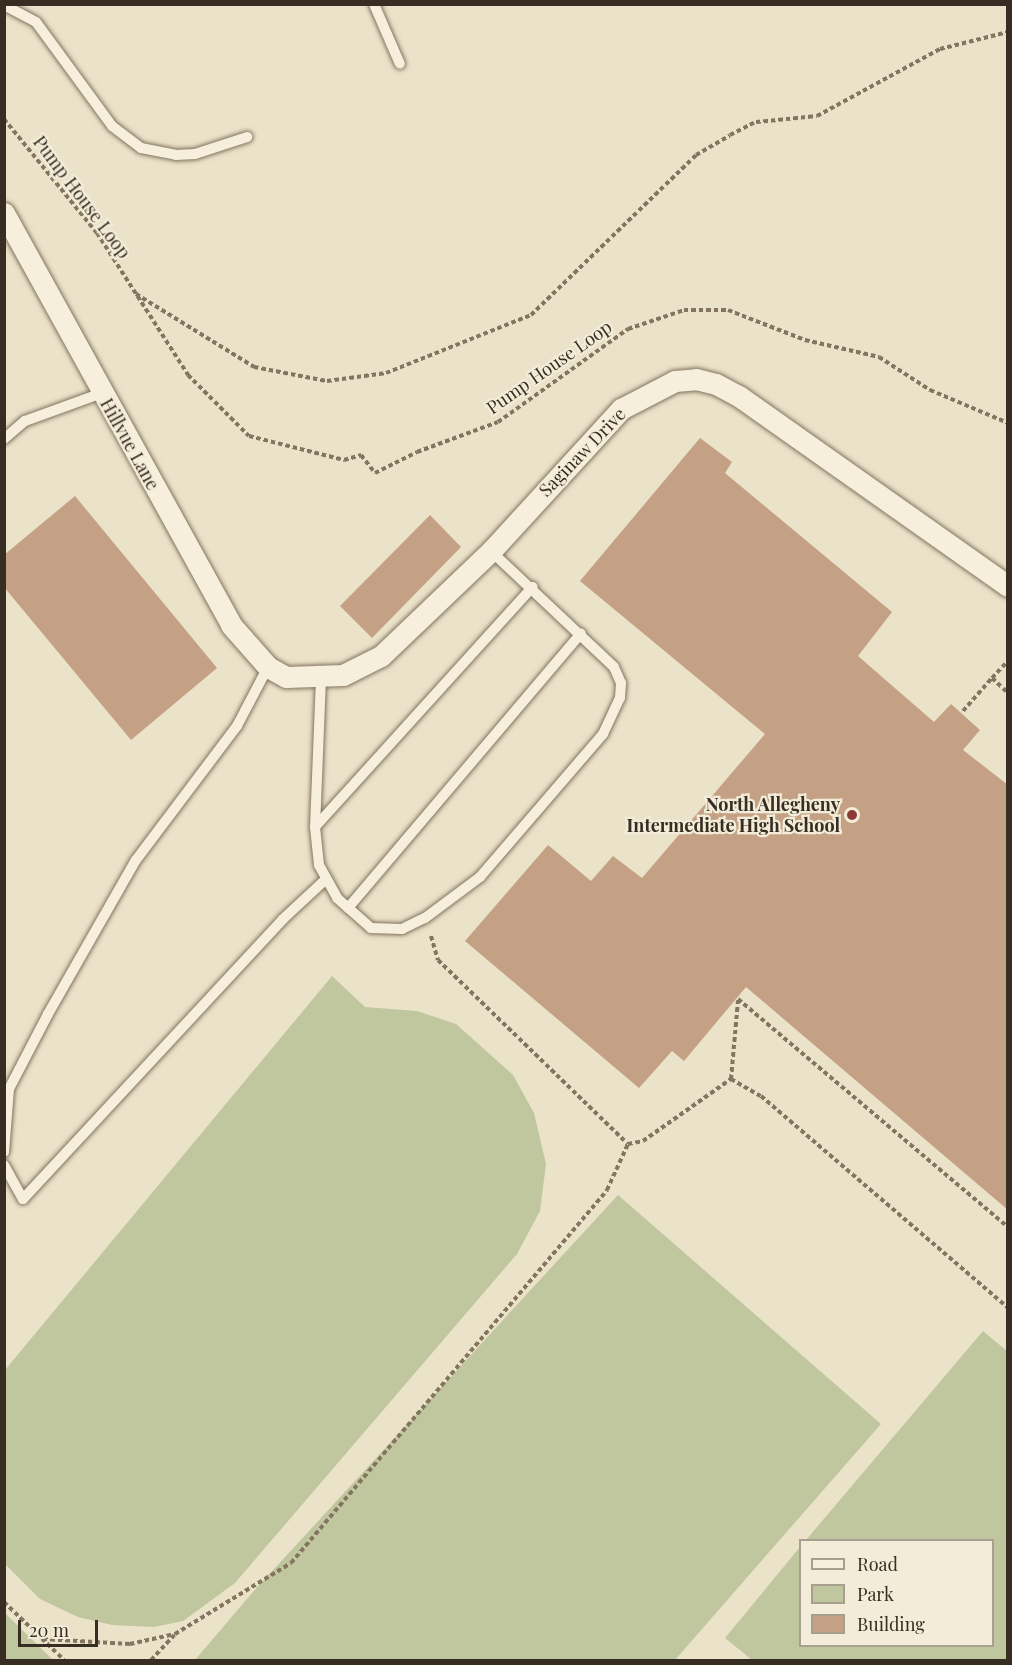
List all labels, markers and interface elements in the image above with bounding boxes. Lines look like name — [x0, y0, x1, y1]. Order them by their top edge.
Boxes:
street label: Pump House Loop — [29, 131, 135, 263]
street label: Pump House Loop — [482, 316, 616, 418]
street label: Hillvue Lane — [96, 394, 164, 494]
street label: Saginaw Drive — [534, 403, 630, 501]
place label: North Allegheny Intermediate High School — [627, 794, 840, 836]
marker: North Allegheny Intermediate High School — [845, 808, 859, 822]
legend — [799, 1539, 994, 1647]
text: Road — [857, 1552, 898, 1576]
text: Park — [857, 1582, 894, 1606]
scale bar — [21, 1608, 100, 1646]
text: Building — [857, 1612, 925, 1636]
text: 20 m — [29, 1618, 69, 1642]

